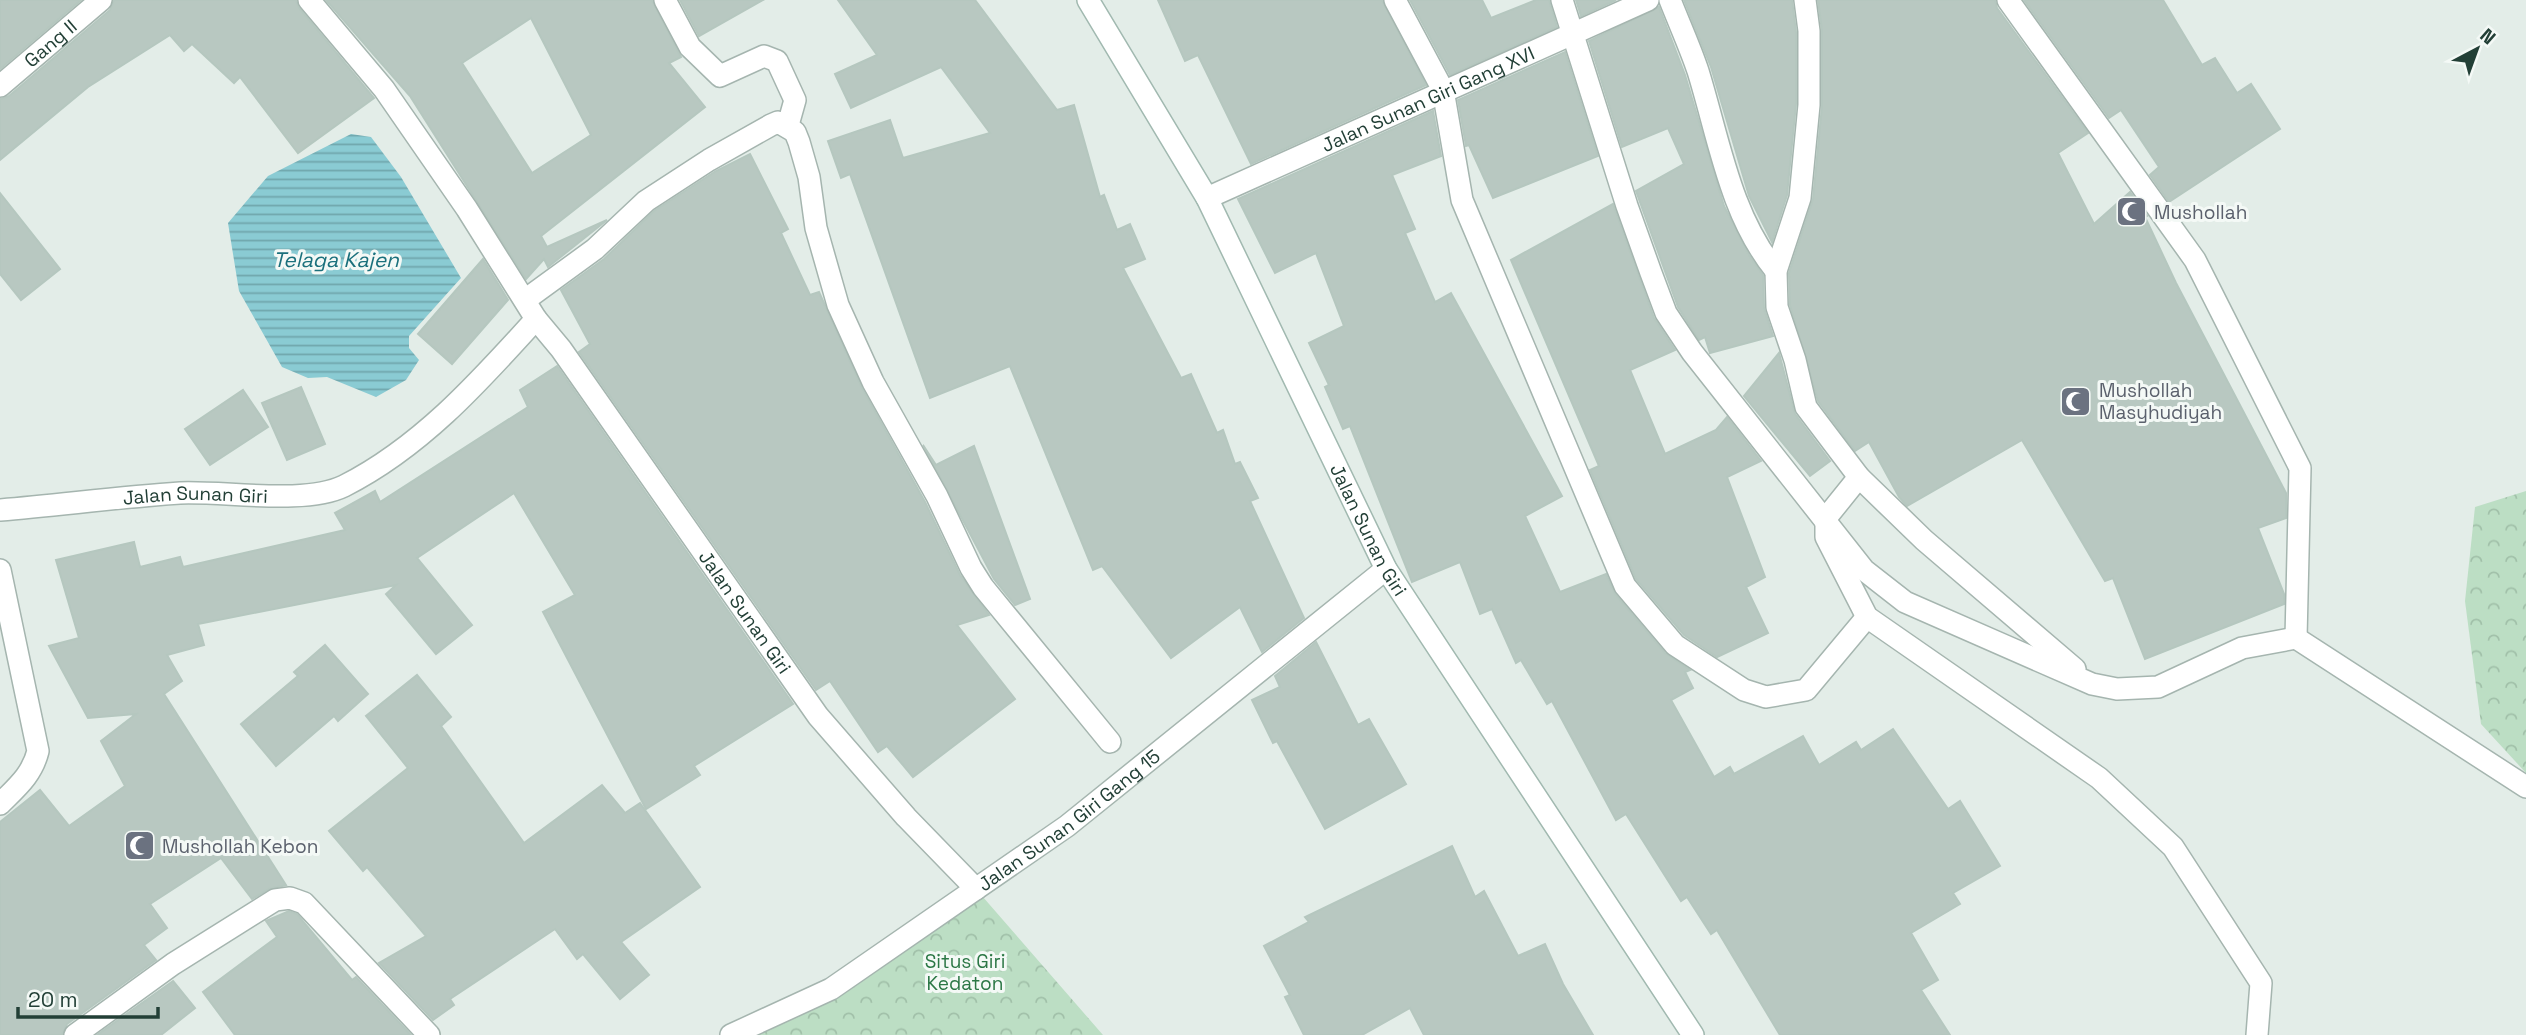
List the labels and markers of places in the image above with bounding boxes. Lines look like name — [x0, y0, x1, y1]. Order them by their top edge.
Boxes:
mosque icon: Mushollah — [2114, 195, 2148, 229]
place label: Mushollah — [2154, 200, 2247, 225]
place label: Mushollah Masyhudiyah — [2099, 378, 2222, 425]
mosque icon: Mushollah Masyhudiyah — [2059, 384, 2093, 418]
mosque icon: Mushollah Kebon — [122, 829, 156, 863]
place label: Mushollah Kebon — [162, 834, 318, 859]

